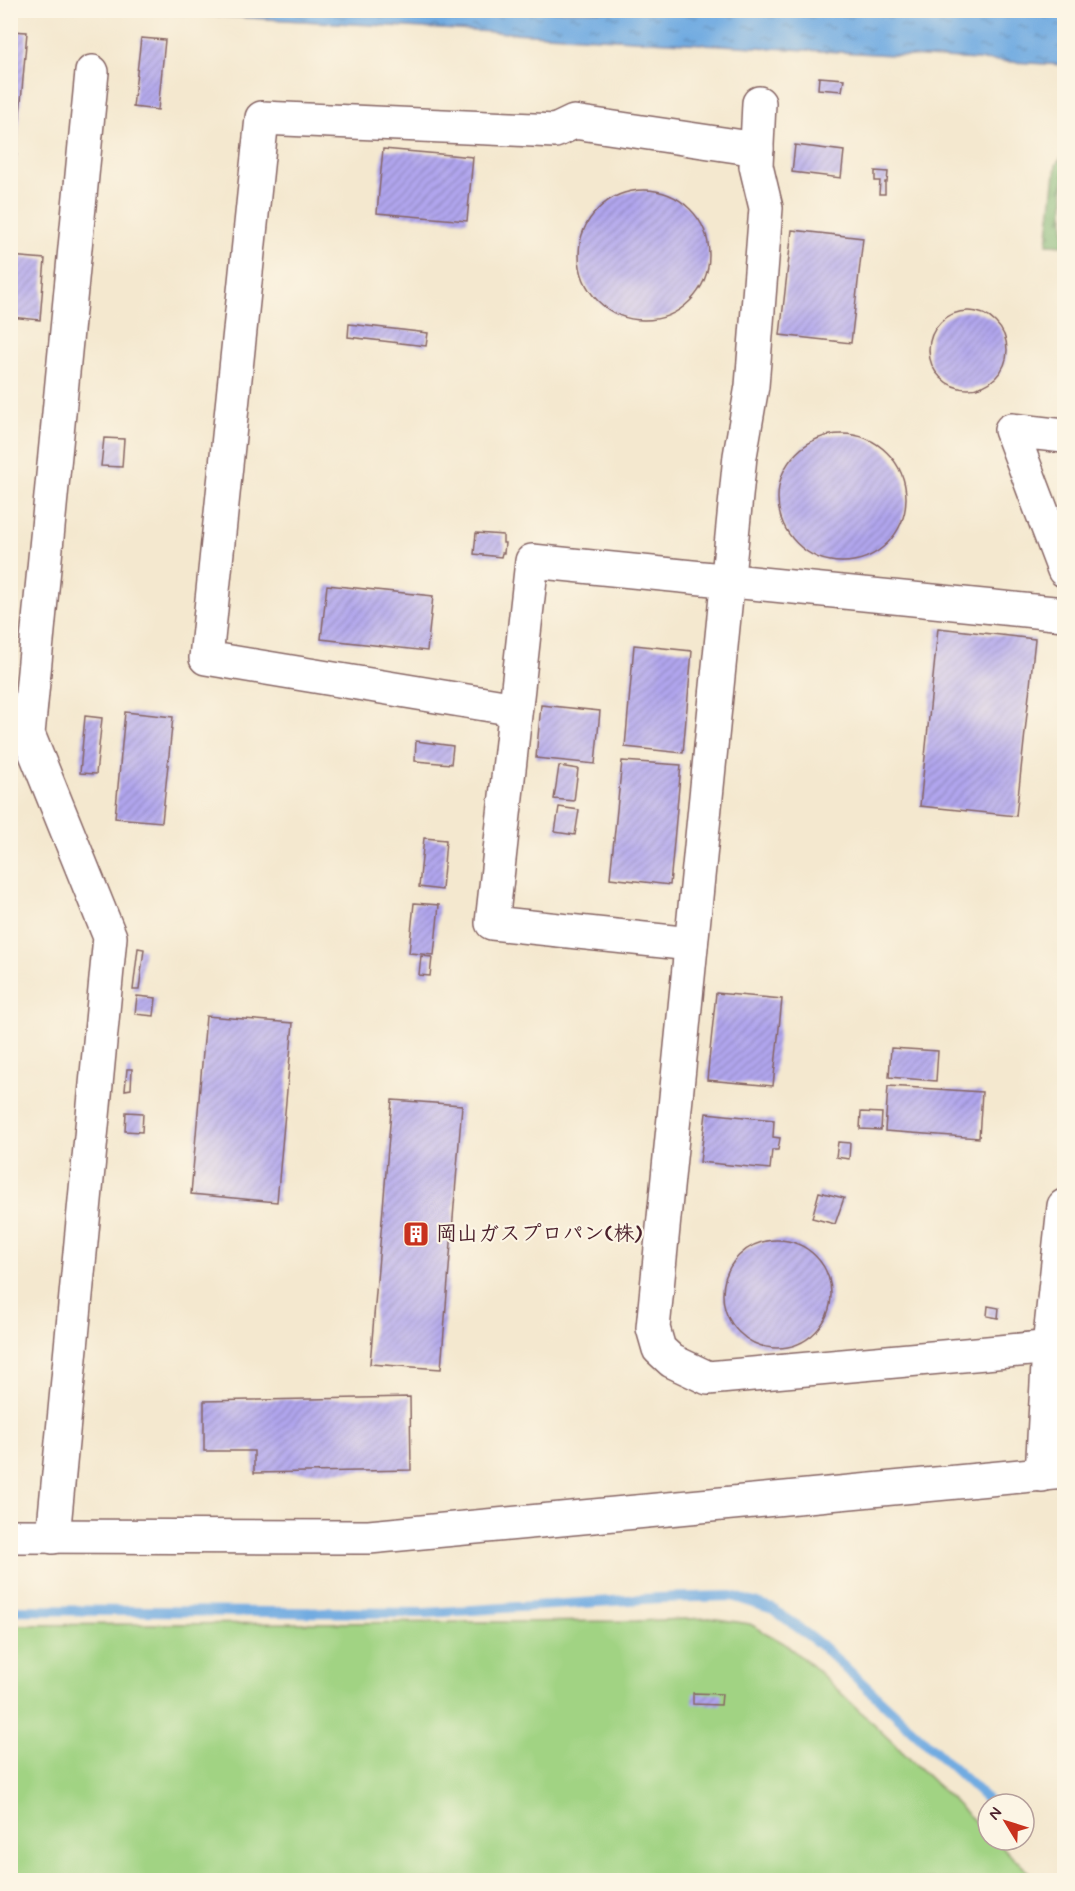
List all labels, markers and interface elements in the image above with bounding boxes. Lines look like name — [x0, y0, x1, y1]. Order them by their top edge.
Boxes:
building icon: 岡山ガスプロパン(株) — [401, 1219, 431, 1249]
place label: 岡山ガスプロパン(株) — [436, 1220, 642, 1248]
north arrow — [976, 1792, 1036, 1852]
text: N — [984, 1803, 1007, 1824]

